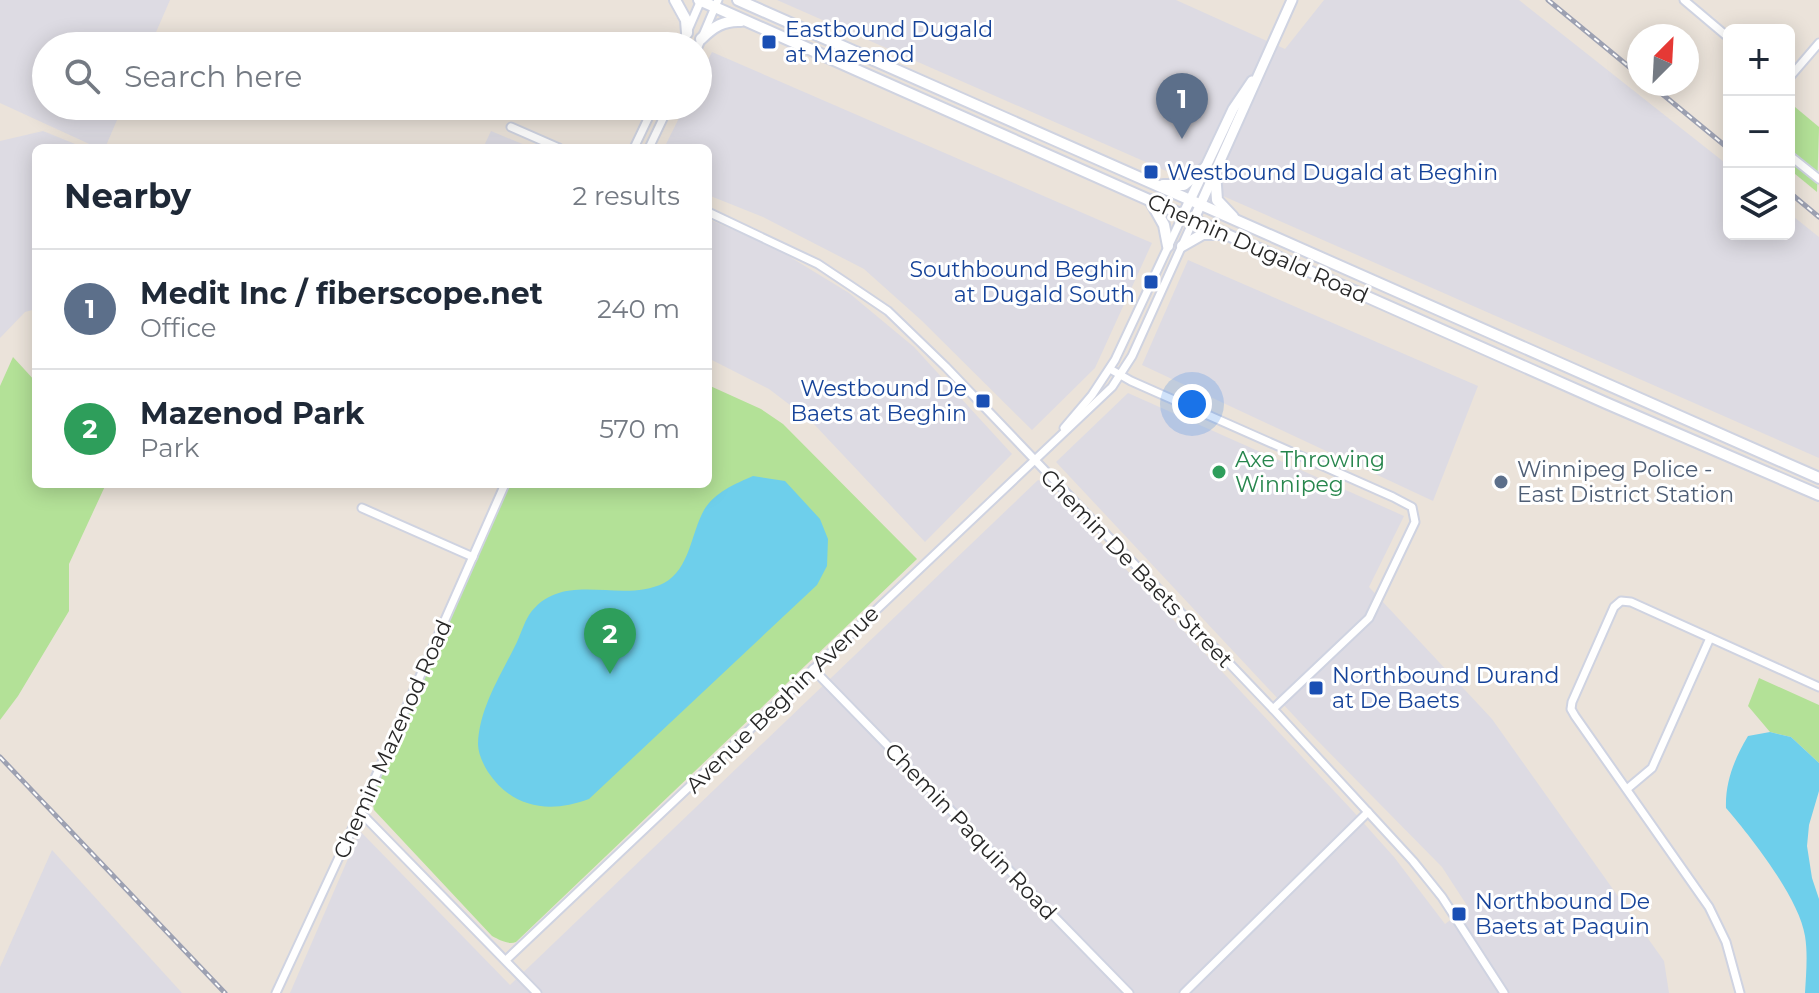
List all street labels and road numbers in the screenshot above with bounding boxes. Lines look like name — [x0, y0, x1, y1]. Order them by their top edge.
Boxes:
street label: Chemin Dugald Road — [1143, 188, 1372, 309]
street label: Chemin De Baets Street — [1035, 463, 1239, 673]
street label: Avenue Beghin Avenue — [680, 600, 885, 799]
street label: Chemin Mazenod Road — [327, 615, 457, 863]
street label: Chemin Paquin Road — [879, 737, 1062, 926]

